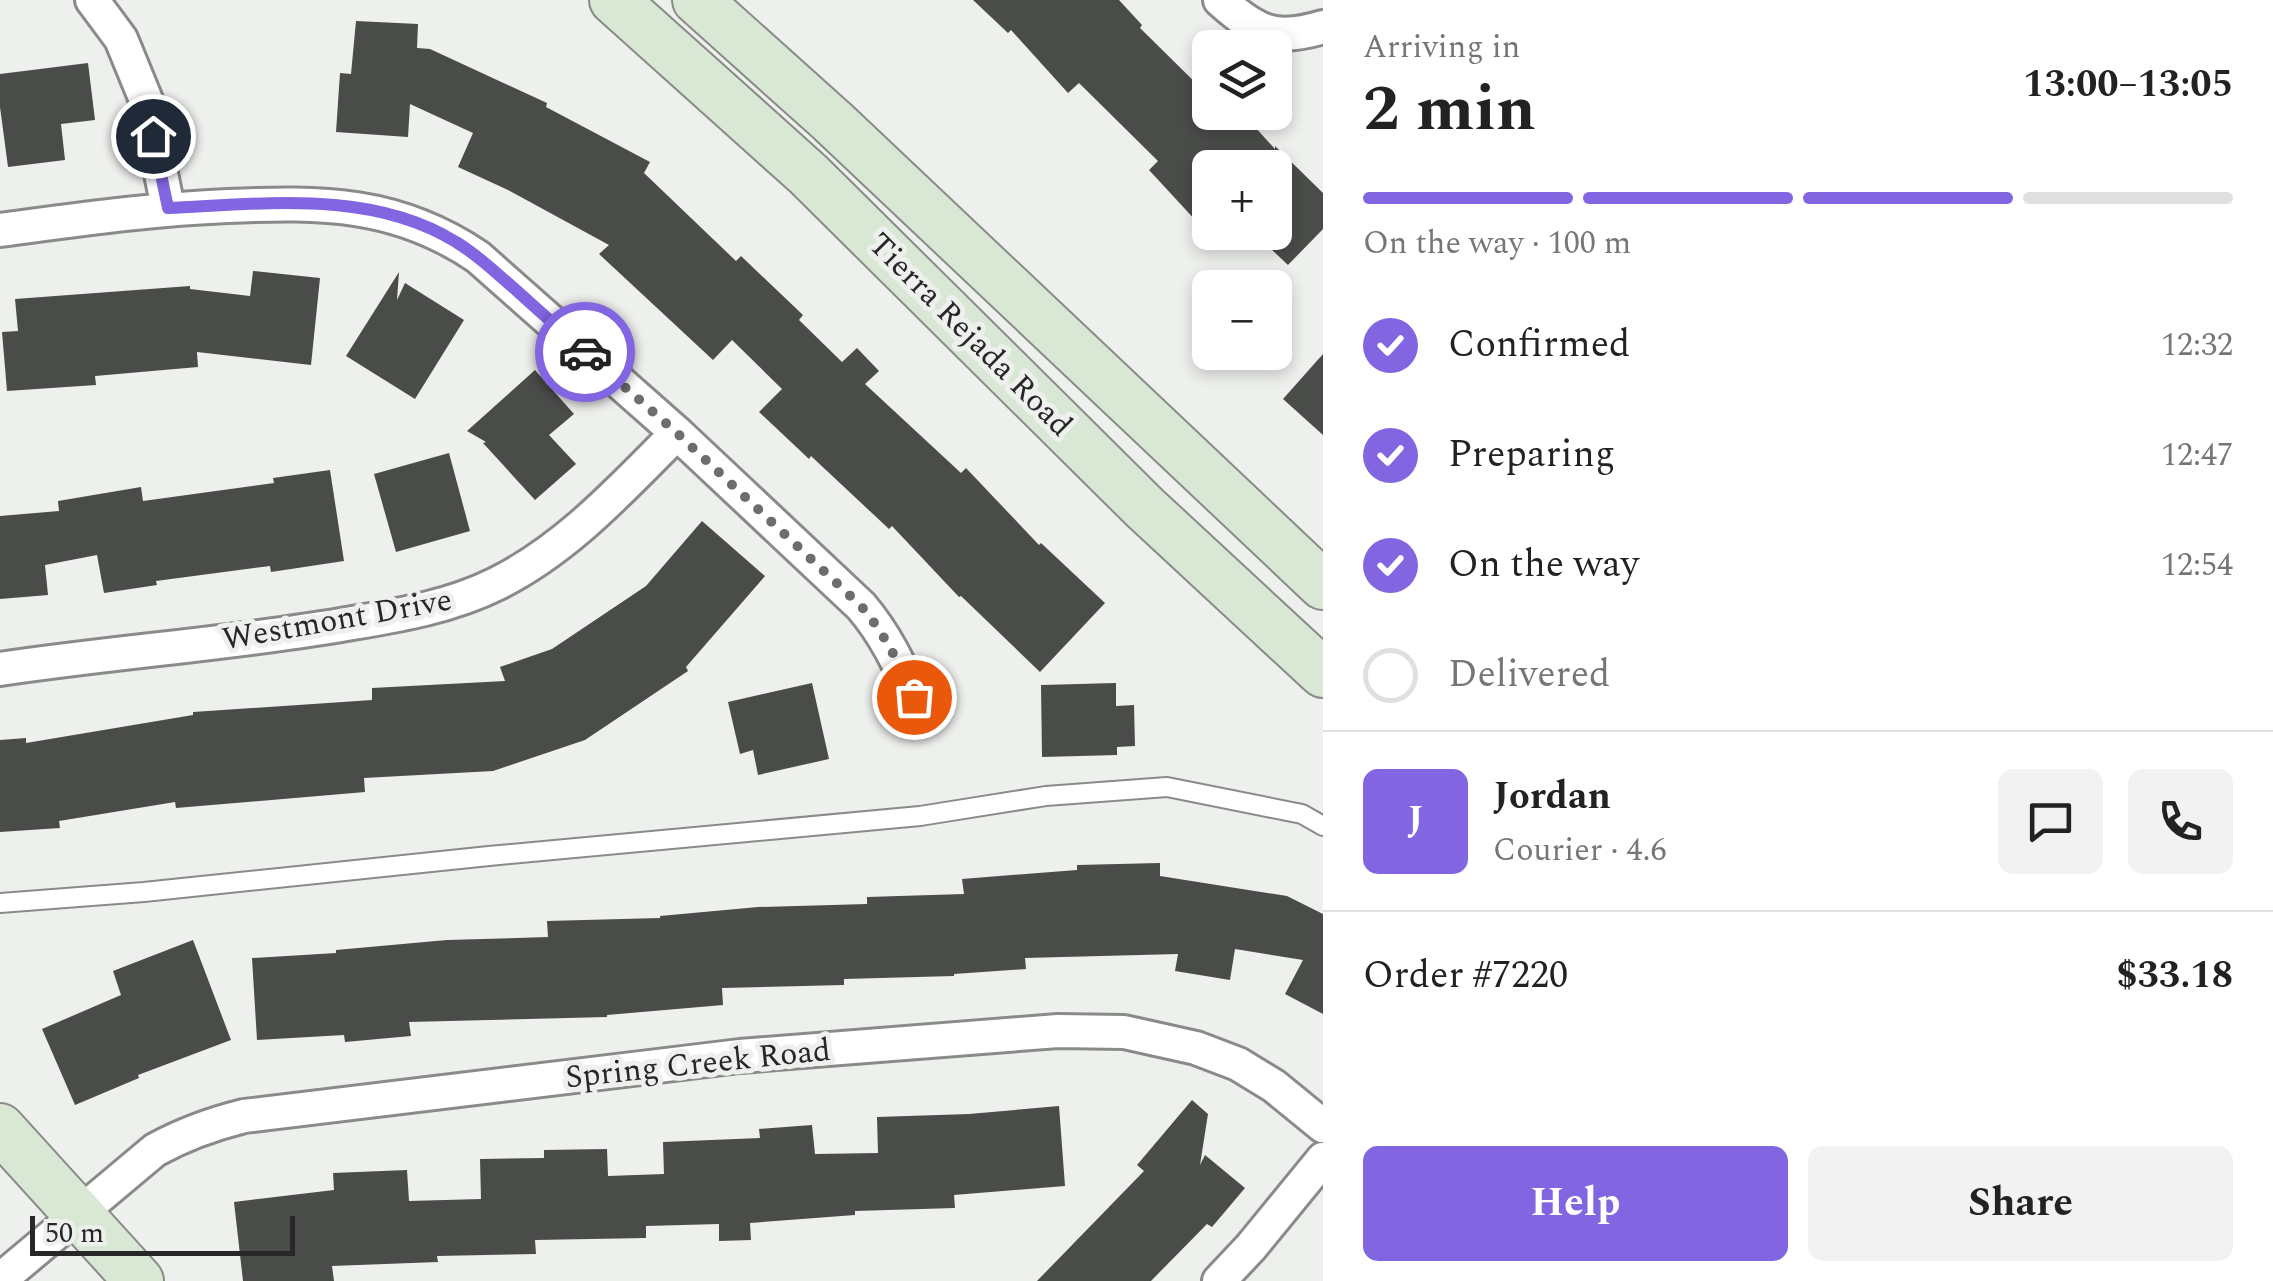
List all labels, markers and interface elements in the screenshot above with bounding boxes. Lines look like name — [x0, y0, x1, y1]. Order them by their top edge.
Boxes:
text: Arriving in — [1363, 23, 1520, 72]
map controls — [1192, 30, 1292, 370]
button: layers — [1192, 30, 1292, 130]
text: 13:00–13:05 — [2023, 56, 2233, 114]
text: 2 min — [1363, 60, 1536, 159]
pin — [111, 94, 196, 179]
icon: home — [126, 109, 181, 164]
button: + — [1192, 150, 1292, 250]
text: On the way · 100 m — [1363, 219, 1631, 268]
street label: Tierra Rejada Road — [856, 221, 1084, 449]
button: − — [1192, 270, 1292, 370]
courier — [535, 302, 635, 402]
text: Confirmed — [1448, 316, 1630, 374]
icon: check — [1363, 318, 1418, 373]
text: 12:32 — [2161, 321, 2233, 370]
icon: car — [558, 325, 613, 380]
text: Preparing — [1448, 426, 1615, 484]
icon: check — [1363, 428, 1418, 483]
text: 12:47 — [2161, 431, 2233, 480]
text: On the way — [1448, 536, 1639, 594]
icon: check — [1363, 538, 1418, 593]
text: 12:54 — [2161, 541, 2233, 590]
street label: Westmont Drive — [218, 576, 456, 664]
text: Delivered — [1448, 646, 1610, 704]
pin — [872, 655, 957, 740]
icon: bag — [887, 670, 942, 725]
text: Jordan — [1493, 768, 1611, 826]
button: chat — [1998, 769, 2103, 874]
button: phone — [2128, 769, 2233, 874]
text: J — [1407, 792, 1424, 850]
text: Courier · 4.6 — [1493, 826, 1666, 875]
text: Order #7220 — [1363, 947, 1568, 1005]
text: $33.18 — [2116, 947, 2233, 1005]
street label: Spring Creek Road — [563, 1026, 833, 1102]
button: Help — [1363, 1146, 1788, 1261]
button: Share — [1808, 1146, 2233, 1261]
scale bar — [30, 1211, 295, 1256]
text: 50 m — [45, 1212, 104, 1255]

